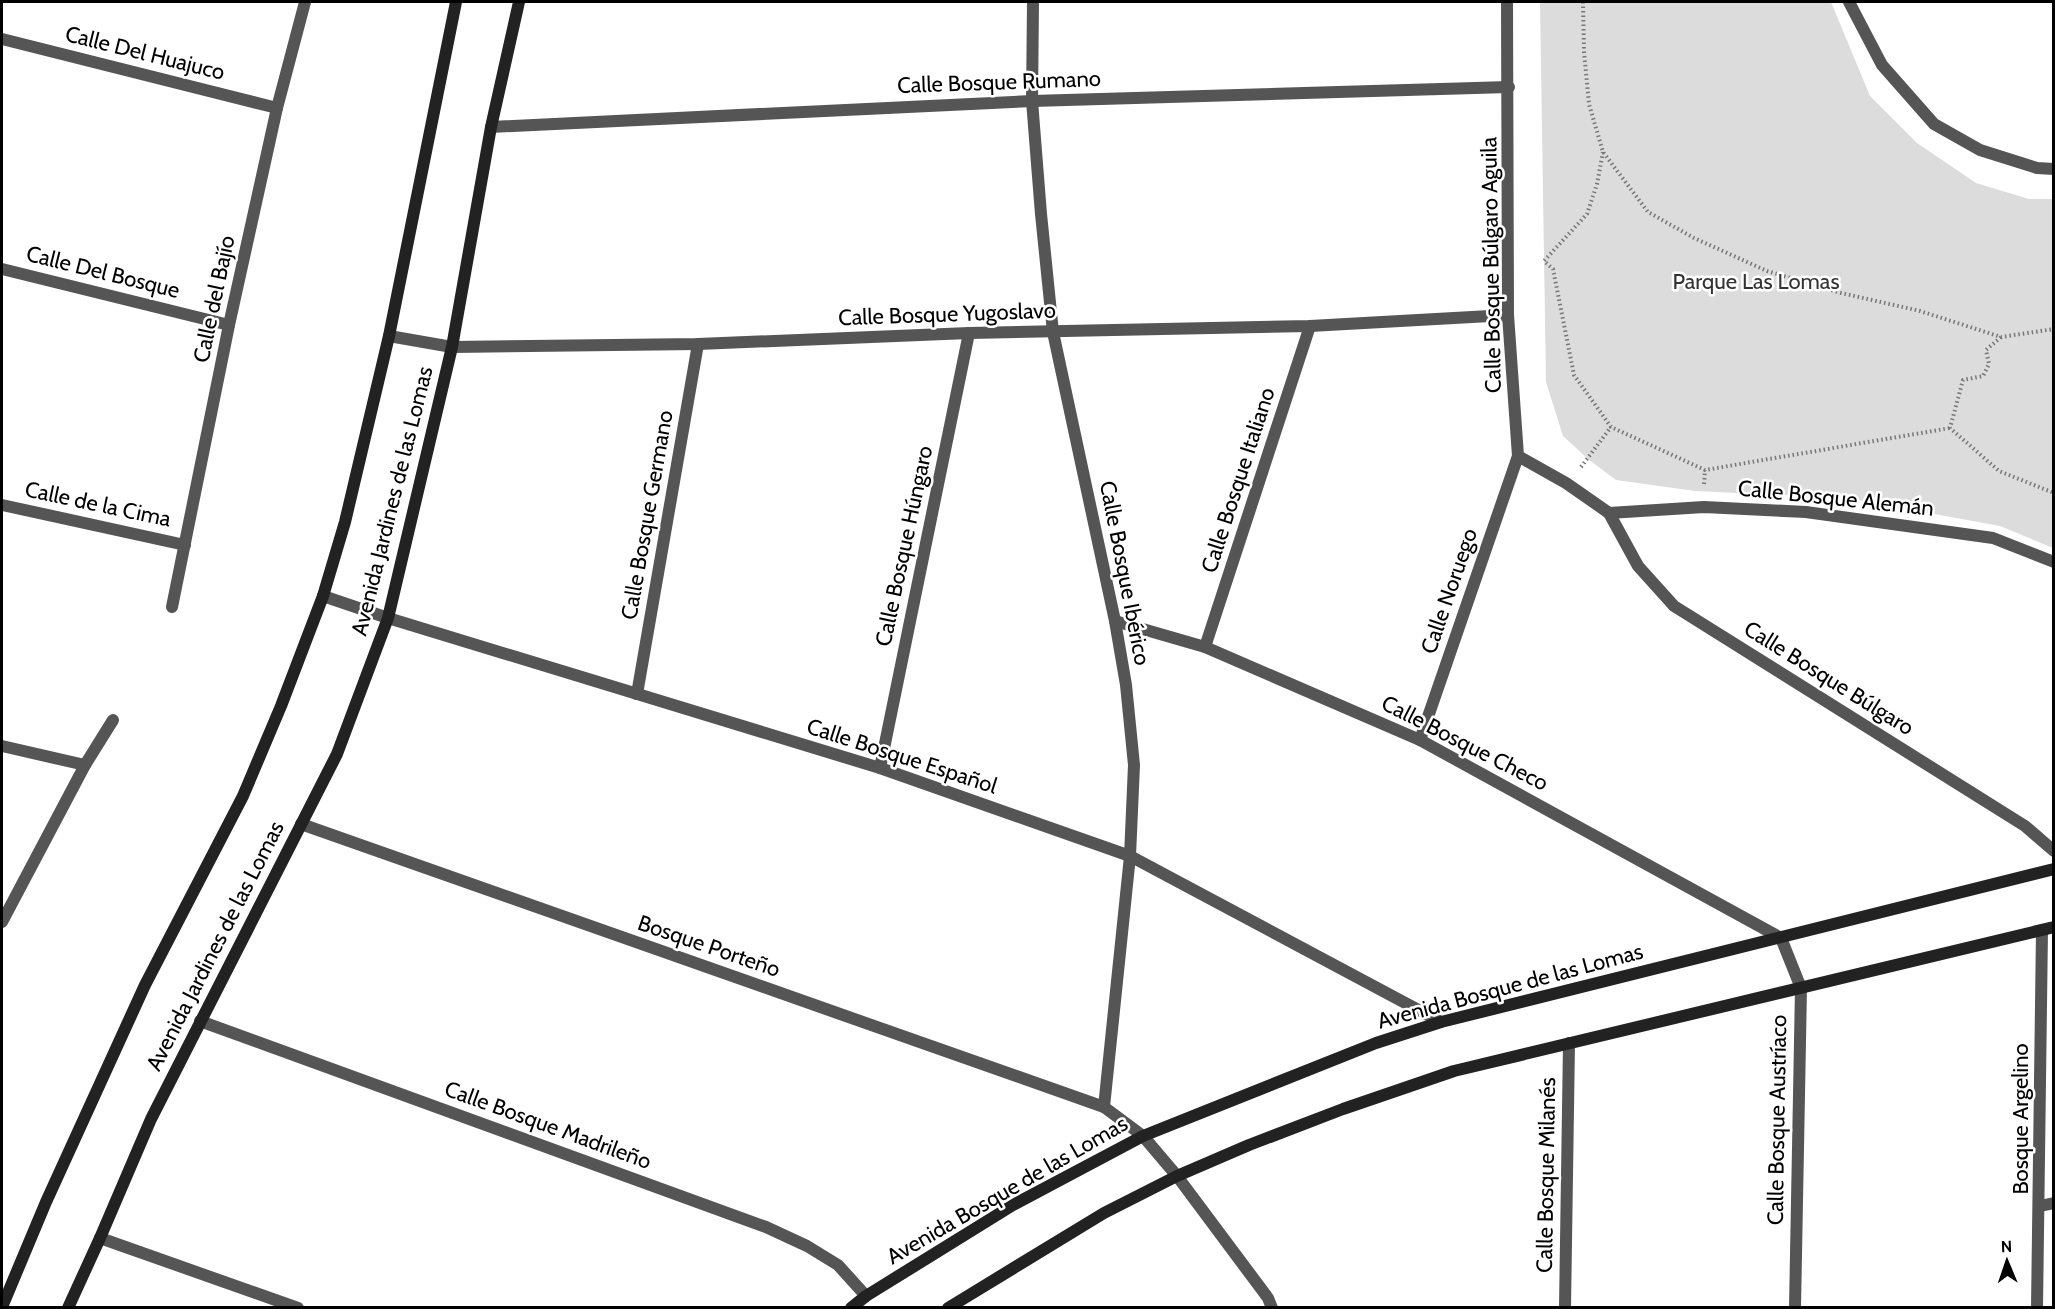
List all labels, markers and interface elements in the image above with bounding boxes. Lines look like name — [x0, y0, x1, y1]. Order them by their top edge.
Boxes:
street label: Calle Del Huajuco — [62, 20, 228, 86]
street label: Calle Bosque Rumano — [897, 65, 1101, 99]
street label: Calle Bosque Búlgaro Aguila — [1475, 136, 1507, 393]
street label: Calle del Bajío — [187, 233, 241, 365]
street label: Calle Del Bosque — [23, 240, 183, 304]
park label: Parque Las Lomas — [1672, 268, 1840, 295]
street label: Calle Bosque Yugoslavo — [838, 297, 1056, 331]
street label: Avenida Jardines de las Lomas — [345, 364, 439, 638]
street label: Calle Bosque Italiano — [1195, 384, 1281, 576]
street label: Calle Bosque Germano — [615, 408, 679, 622]
street label: Calle Bosque Húngaro — [870, 443, 938, 649]
street label: Calle Bosque Alemán — [1737, 474, 1935, 522]
street label: Calle de la Cima — [23, 475, 174, 533]
street label: Calle Bosque Ibérico — [1094, 478, 1156, 668]
street label: Calle Noruego — [1415, 525, 1483, 657]
street label: Calle Bosque Búlgaro — [1739, 615, 1919, 741]
street label: Calle Bosque Checo — [1377, 689, 1553, 797]
street label: Calle Bosque Español — [803, 712, 1001, 800]
street label: Avenida Jardines de las Lomas — [140, 817, 290, 1075]
street label: Bosque Porteño — [634, 909, 784, 983]
street label: Avenida Bosque de las Lomas — [1374, 938, 1646, 1034]
street label: Calle Bosque Austríaco — [1762, 1015, 1792, 1225]
street label: Bosque Argelino — [2007, 1043, 2034, 1195]
street label: Calle Bosque Madrileño — [441, 1075, 655, 1175]
street label: Calle Bosque Milanés — [1531, 1077, 1561, 1273]
street label: Avenida Bosque de las Lomas — [882, 1110, 1132, 1270]
north arrow — [1977, 1231, 2037, 1291]
text: N — [2001, 1237, 2012, 1256]

